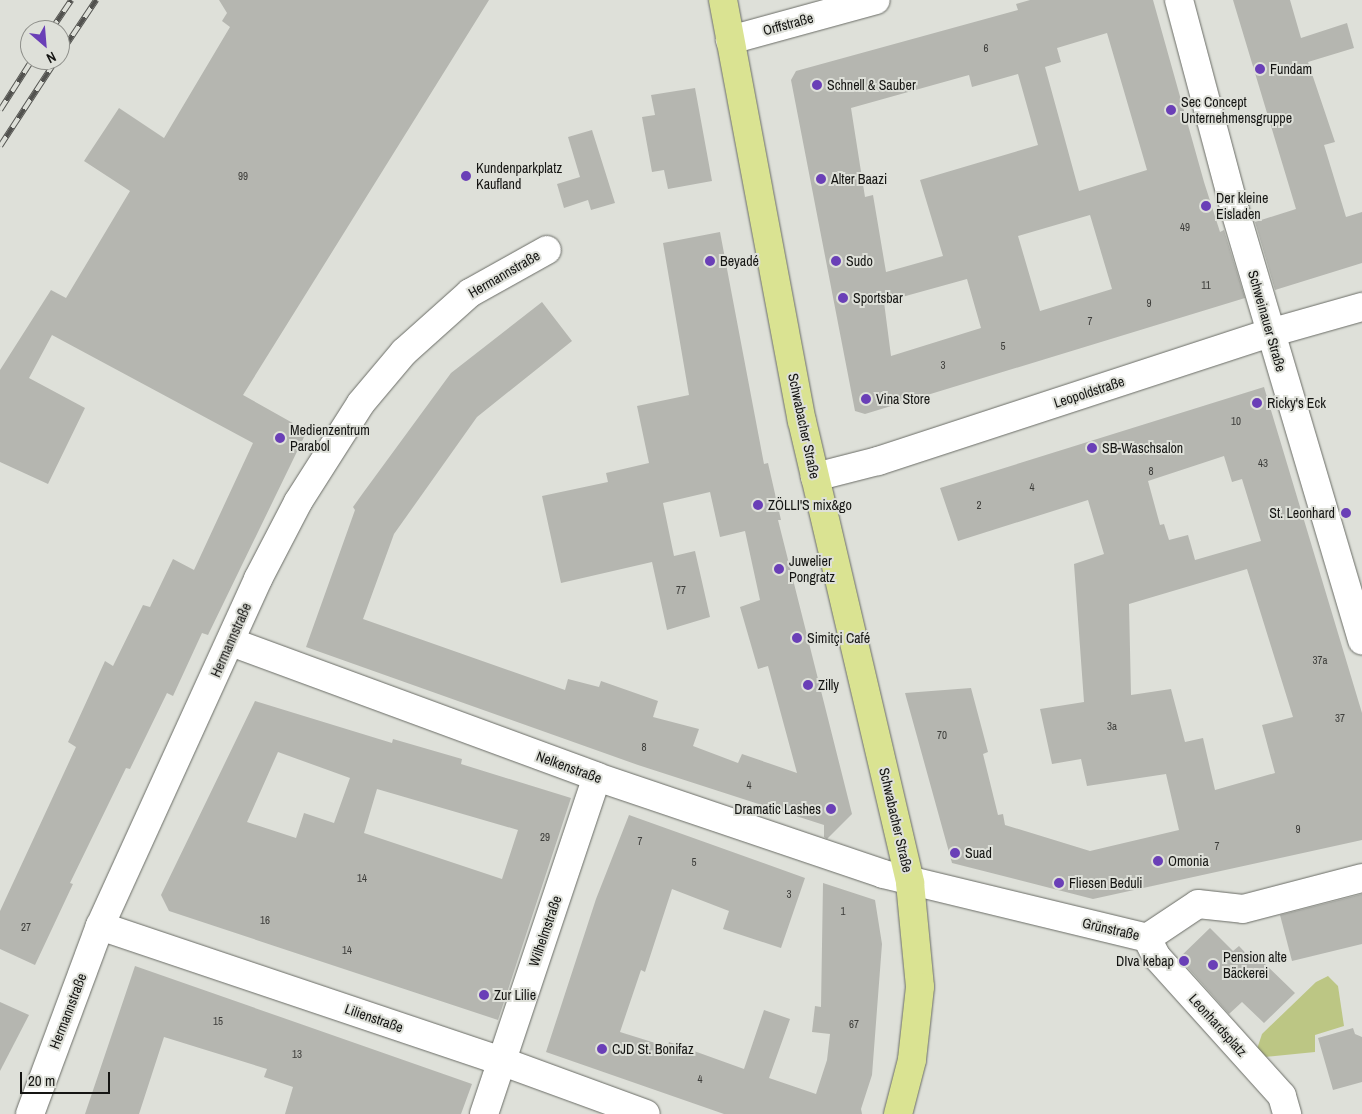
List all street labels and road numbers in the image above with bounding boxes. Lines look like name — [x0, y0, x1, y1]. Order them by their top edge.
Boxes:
street label: Orffstraße — [761, 9, 815, 39]
street label: Hermannstraße — [465, 247, 543, 301]
street label: Schweinauer Straße — [1245, 268, 1289, 374]
street label: Schwabacher Straße — [785, 372, 823, 480]
street label: Leopoldstraße — [1052, 373, 1126, 411]
street label: Hermannstraße — [207, 600, 255, 680]
street label: Nelkenstraße — [534, 747, 604, 787]
street label: Schwabacher Straße — [876, 766, 916, 874]
street label: Wilhelmstraße — [525, 893, 565, 969]
street label: Grünstraße — [1081, 914, 1141, 944]
street label: Hermannstraße — [46, 971, 90, 1051]
street label: Leonhardsplatz — [1185, 990, 1251, 1060]
street label: Lilienstraße — [343, 1000, 405, 1036]

